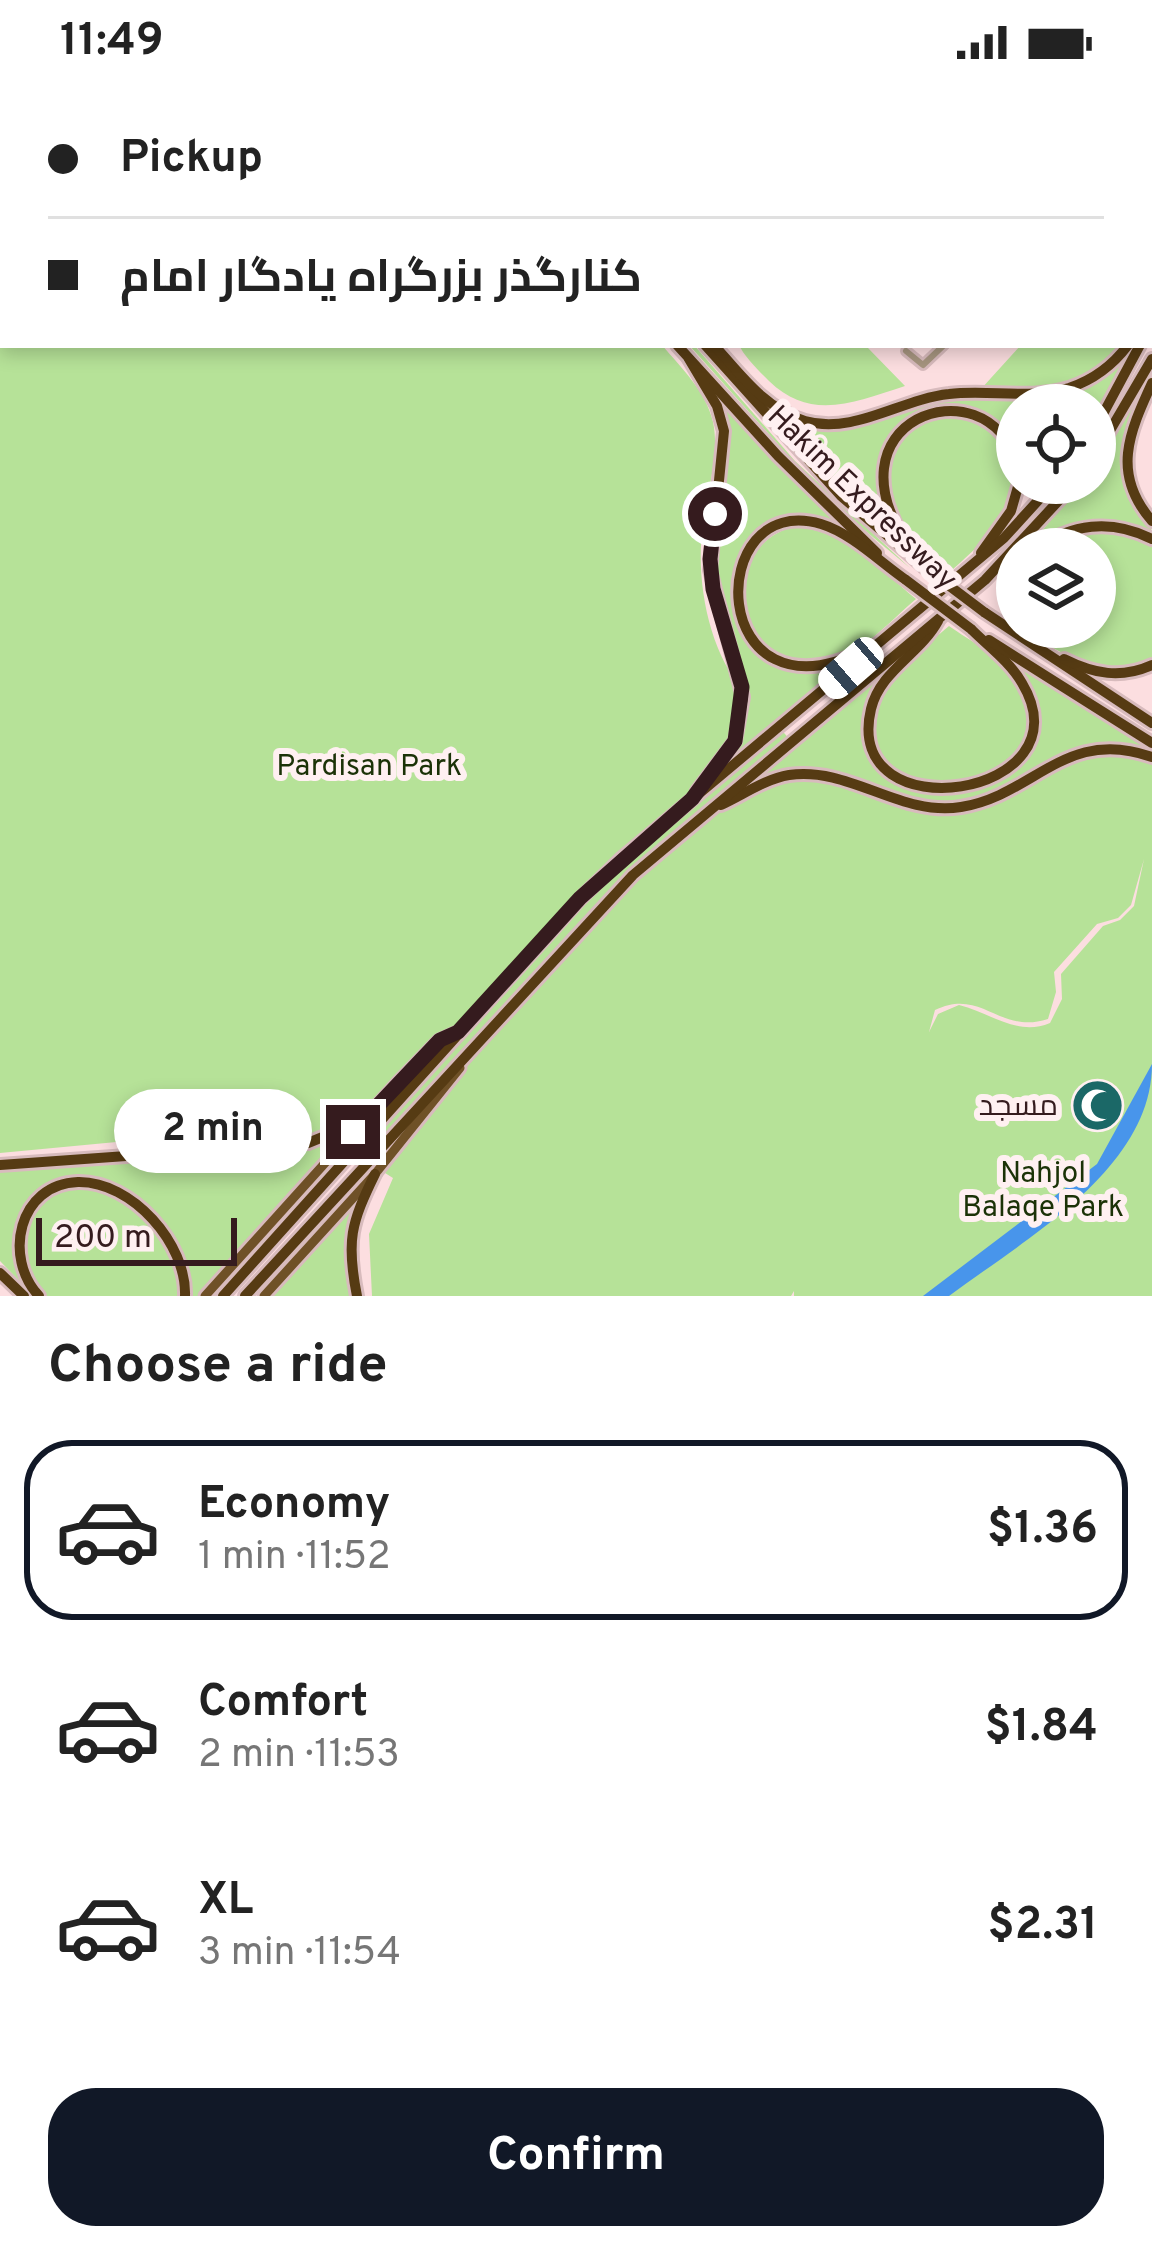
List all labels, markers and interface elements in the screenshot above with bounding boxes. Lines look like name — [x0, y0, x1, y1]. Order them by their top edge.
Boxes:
text: 11:49 — [60, 14, 164, 71]
text: Pickup — [120, 131, 263, 188]
text: کنارگذر بزرگراه یادگار امام — [120, 251, 642, 308]
map controls — [996, 384, 1116, 648]
button: locate — [996, 384, 1116, 504]
street label: Hakim Expressway — [759, 399, 964, 599]
route start — [688, 487, 742, 541]
button: layers — [996, 528, 1116, 648]
car — [812, 631, 890, 705]
park label: Pardisan Park — [276, 749, 462, 786]
mosque icon: مسجد — [1069, 1077, 1125, 1133]
place label: مسجد — [979, 1089, 1058, 1126]
callout: 2 min — [113, 1090, 311, 1174]
route end — [326, 1105, 380, 1159]
text: 2 min — [162, 1106, 264, 1155]
park label: Nahjol Balaqe Park — [962, 1156, 1124, 1227]
scale bar — [36, 1212, 237, 1265]
text: 200 m — [54, 1218, 152, 1260]
text: Choose a ride — [48, 1333, 388, 1402]
icon: car — [54, 1476, 162, 1584]
text: Economy — [198, 1477, 390, 1534]
text: $1.36 — [987, 1502, 1098, 1559]
text: 1 min · 11:52 — [198, 1534, 391, 1583]
icon: car — [54, 1674, 162, 1782]
text: Comfort — [198, 1675, 368, 1732]
text: $1.84 — [984, 1700, 1098, 1757]
text: 2 min · 11:53 — [198, 1732, 400, 1781]
icon: car — [54, 1872, 162, 1980]
text: XL — [198, 1873, 253, 1930]
text: $2.31 — [988, 1898, 1098, 1955]
text: 3 min · 11:54 — [198, 1930, 401, 1979]
button: Confirm — [48, 2088, 1104, 2226]

